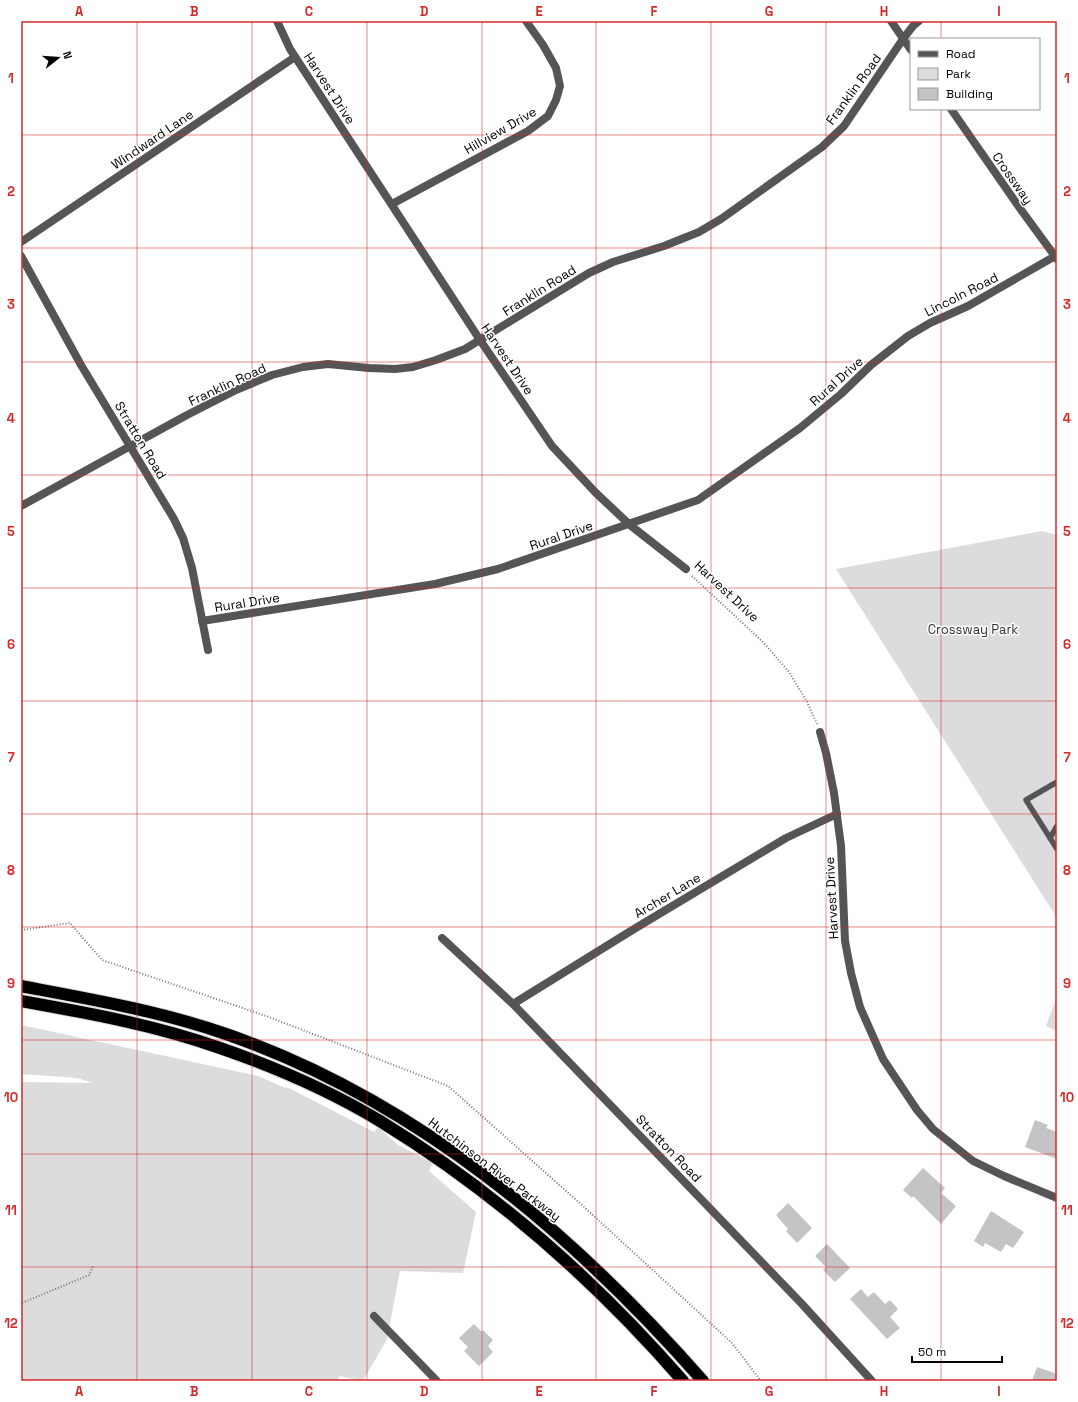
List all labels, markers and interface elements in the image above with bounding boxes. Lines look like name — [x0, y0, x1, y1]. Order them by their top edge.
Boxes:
text: A — [75, 3, 84, 20]
text: B — [190, 3, 199, 20]
text: C — [305, 3, 313, 20]
text: D — [420, 3, 429, 20]
text: E — [535, 3, 543, 20]
text: F — [651, 3, 658, 20]
text: G — [765, 3, 773, 20]
text: H — [880, 3, 888, 20]
text: I — [997, 3, 1001, 20]
north arrow — [38, 38, 78, 78]
legend — [910, 38, 1040, 110]
text: Road — [946, 46, 975, 62]
street label: Harvest Drive — [300, 49, 359, 128]
text: N — [60, 50, 75, 61]
street label: Franklin Road — [822, 50, 885, 128]
text: Park — [946, 66, 971, 82]
text: 1 — [8, 70, 14, 87]
text: 1 — [1064, 70, 1070, 87]
text: Building — [946, 86, 993, 102]
street label: Hillview Drive — [461, 103, 539, 158]
street label: Windward Lane — [108, 106, 197, 173]
street label: Crossway — [988, 149, 1037, 208]
text: 2 — [7, 183, 15, 200]
text: 2 — [1063, 183, 1071, 200]
street label: Franklin Road — [499, 261, 579, 320]
street label: Lincoln Road — [922, 269, 1001, 320]
text: 3 — [7, 296, 15, 313]
text: 3 — [1063, 296, 1071, 313]
street label: Harvest Drive — [477, 320, 538, 398]
street label: Rural Drive — [806, 353, 867, 410]
street label: Franklin Road — [186, 359, 269, 410]
street label: Stratton Road — [111, 398, 170, 482]
text: 4 — [7, 410, 15, 427]
text: 4 — [1063, 410, 1071, 427]
street label: Rural Drive — [527, 517, 595, 554]
text: 5 — [7, 523, 15, 540]
text: 5 — [1063, 523, 1071, 540]
street label: Harvest Drive — [691, 557, 763, 626]
street label: Rural Drive — [213, 589, 281, 616]
park label: Crossway Park — [928, 621, 1018, 638]
text: 6 — [7, 636, 15, 653]
text: 6 — [1063, 636, 1071, 653]
text: 7 — [7, 749, 15, 766]
text: 7 — [1063, 749, 1071, 766]
street label: Harvest Drive — [821, 856, 842, 940]
text: 8 — [7, 862, 15, 879]
text: 8 — [1063, 862, 1071, 879]
street label: Archer Lane — [631, 869, 704, 922]
text: 9 — [7, 975, 15, 992]
text: 9 — [1063, 975, 1071, 992]
text: 10 — [4, 1089, 18, 1106]
text: 10 — [1060, 1089, 1074, 1106]
street label: Stratton Road — [632, 1111, 705, 1186]
street label: Hutchinson River Parkway — [425, 1114, 565, 1225]
text: 11 — [5, 1202, 17, 1219]
text: 11 — [1061, 1202, 1073, 1219]
text: 12 — [4, 1315, 18, 1332]
text: 12 — [1060, 1315, 1074, 1332]
scale bar — [912, 1338, 1002, 1364]
text: 50 m — [918, 1344, 946, 1360]
text: A — [75, 1383, 84, 1400]
text: B — [190, 1383, 199, 1400]
text: C — [305, 1383, 313, 1400]
text: D — [420, 1383, 429, 1400]
text: E — [535, 1383, 543, 1400]
text: F — [651, 1383, 658, 1400]
text: G — [765, 1383, 773, 1400]
text: H — [880, 1383, 888, 1400]
text: I — [997, 1383, 1001, 1400]

